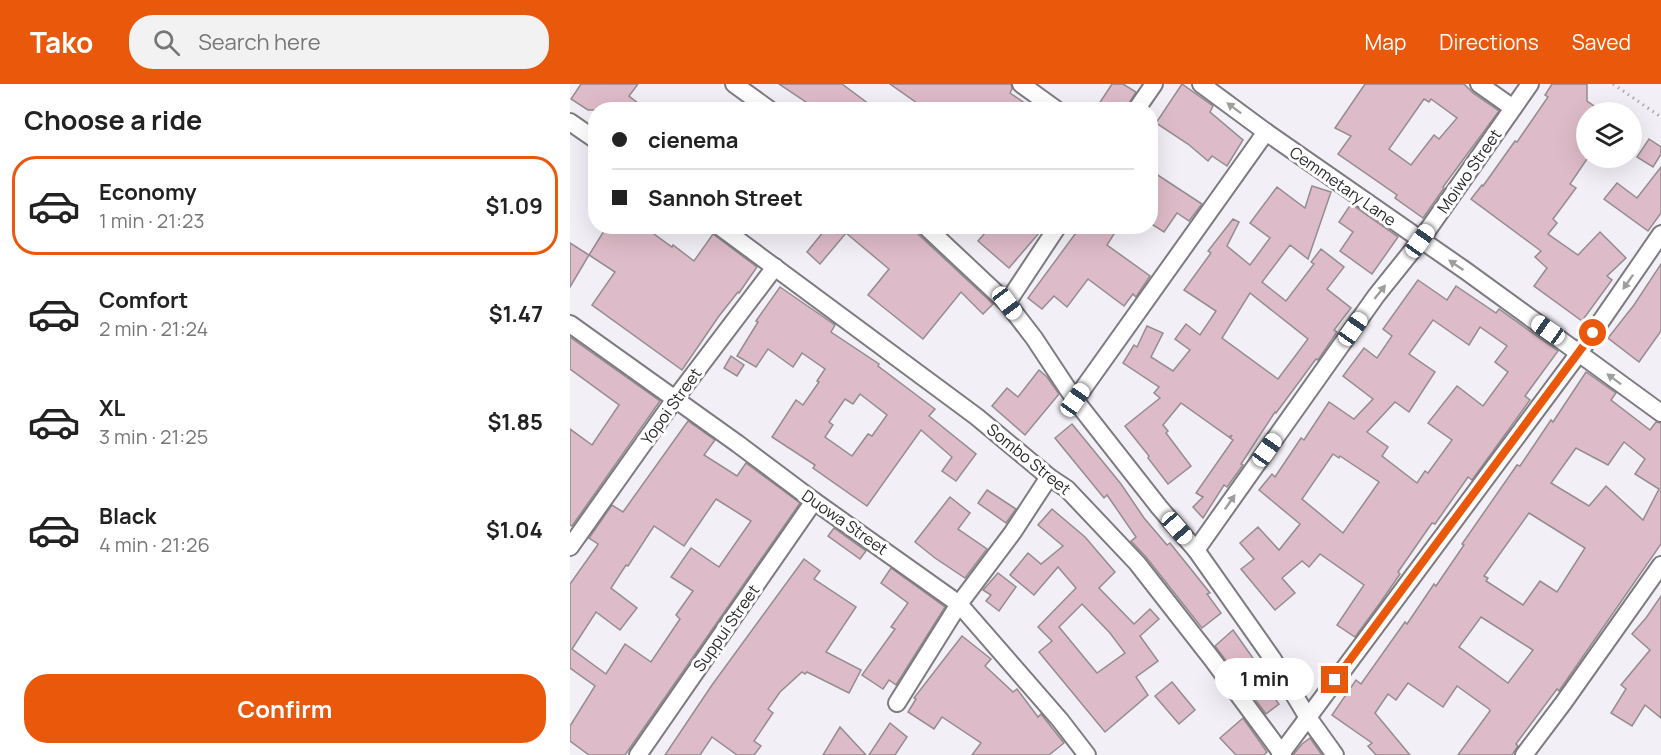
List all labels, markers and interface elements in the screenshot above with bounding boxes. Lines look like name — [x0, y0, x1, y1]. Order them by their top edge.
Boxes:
search box — [129, 15, 549, 69]
text: Tako — [30, 23, 93, 61]
icon: search — [150, 26, 183, 59]
text: Search here — [198, 27, 321, 57]
text: Map — [1365, 28, 1406, 56]
text: Directions — [1439, 28, 1539, 56]
text: Saved — [1572, 28, 1631, 56]
text: Choose a ride — [24, 101, 202, 138]
one-way arrow — [1226, 102, 1242, 114]
map controls — [1576, 102, 1642, 168]
button: layers — [1576, 102, 1642, 168]
street label: Moiwo Street — [1432, 124, 1506, 218]
text: cienema — [648, 125, 738, 155]
street label: Cemmetary Lane — [1285, 141, 1401, 231]
text: Economy — [99, 177, 197, 207]
icon: car — [27, 179, 81, 233]
text: Sannoh Street — [648, 183, 803, 213]
text: $1.09 — [486, 191, 543, 221]
text: 1 min · 21:23 — [99, 207, 204, 234]
car — [1402, 221, 1438, 261]
one-way arrow — [1448, 259, 1464, 271]
one-way arrow — [1622, 274, 1634, 290]
car — [989, 283, 1025, 323]
one-way arrow — [1373, 284, 1386, 300]
text: Comfort — [99, 285, 188, 315]
icon: car — [27, 287, 81, 341]
text: $1.47 — [489, 299, 543, 329]
car — [1335, 309, 1371, 349]
car — [1528, 312, 1568, 348]
text: 2 min · 21:24 — [99, 315, 208, 342]
route start — [1579, 319, 1606, 346]
street label: Yopoi Street — [636, 363, 706, 449]
one-way arrow — [1606, 372, 1622, 385]
car — [1057, 380, 1093, 420]
text: XL — [99, 393, 125, 423]
icon: car — [27, 395, 81, 449]
text: $1.85 — [487, 407, 543, 437]
street label: Sombo Street — [982, 418, 1076, 500]
text: 3 min · 21:25 — [99, 423, 208, 450]
car — [1249, 430, 1285, 470]
street label: Duowa Street — [798, 484, 892, 560]
one-way arrow — [1224, 495, 1236, 511]
text: Black — [99, 501, 156, 531]
icon: car — [27, 503, 81, 557]
car — [1158, 509, 1196, 547]
text: $1.04 — [486, 515, 543, 545]
text: 4 min · 21:26 — [99, 531, 210, 558]
street label: Suppui Street — [688, 580, 764, 676]
callout: 1 min — [1215, 659, 1314, 701]
text: 1 min — [1240, 665, 1289, 692]
route end — [1321, 666, 1348, 693]
button: Confirm — [24, 674, 546, 743]

